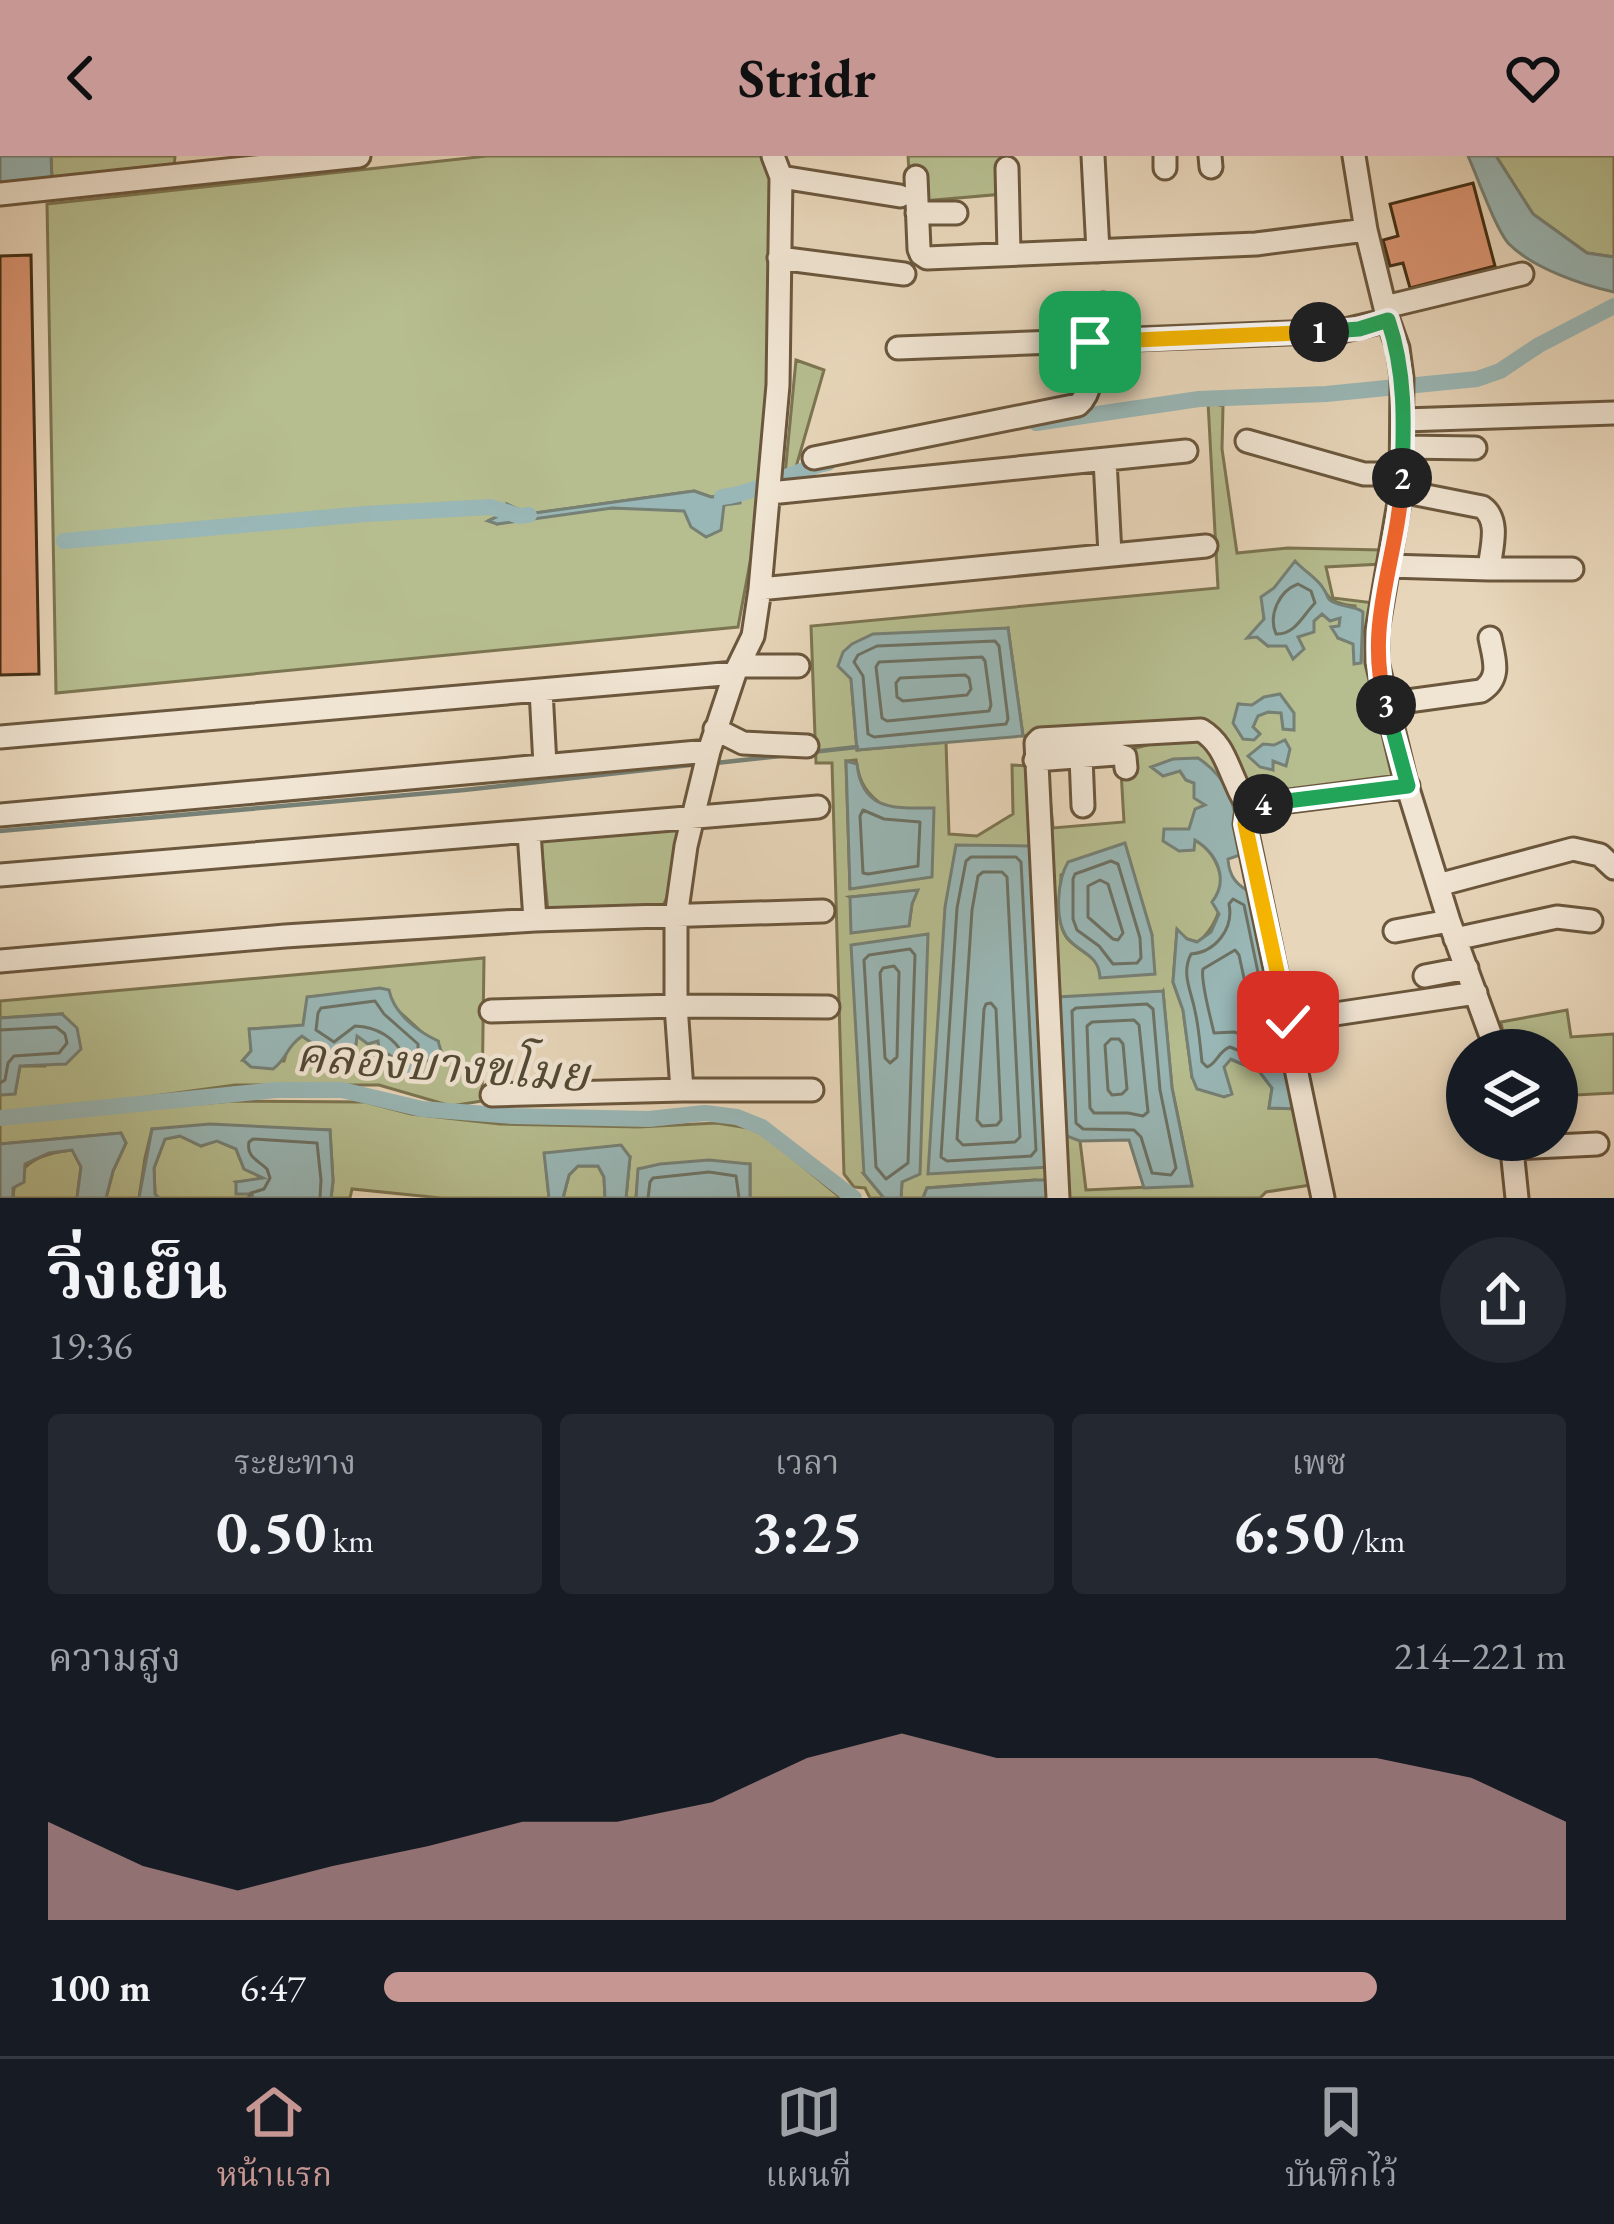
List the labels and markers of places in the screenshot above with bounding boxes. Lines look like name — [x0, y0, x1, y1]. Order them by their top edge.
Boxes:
pin — [1039, 291, 1141, 393]
pin: 1 — [1289, 302, 1349, 362]
pin: 2 — [1372, 448, 1432, 508]
pin: 3 — [1356, 675, 1416, 735]
pin: 4 — [1233, 774, 1293, 834]
pin — [1237, 971, 1339, 1073]

